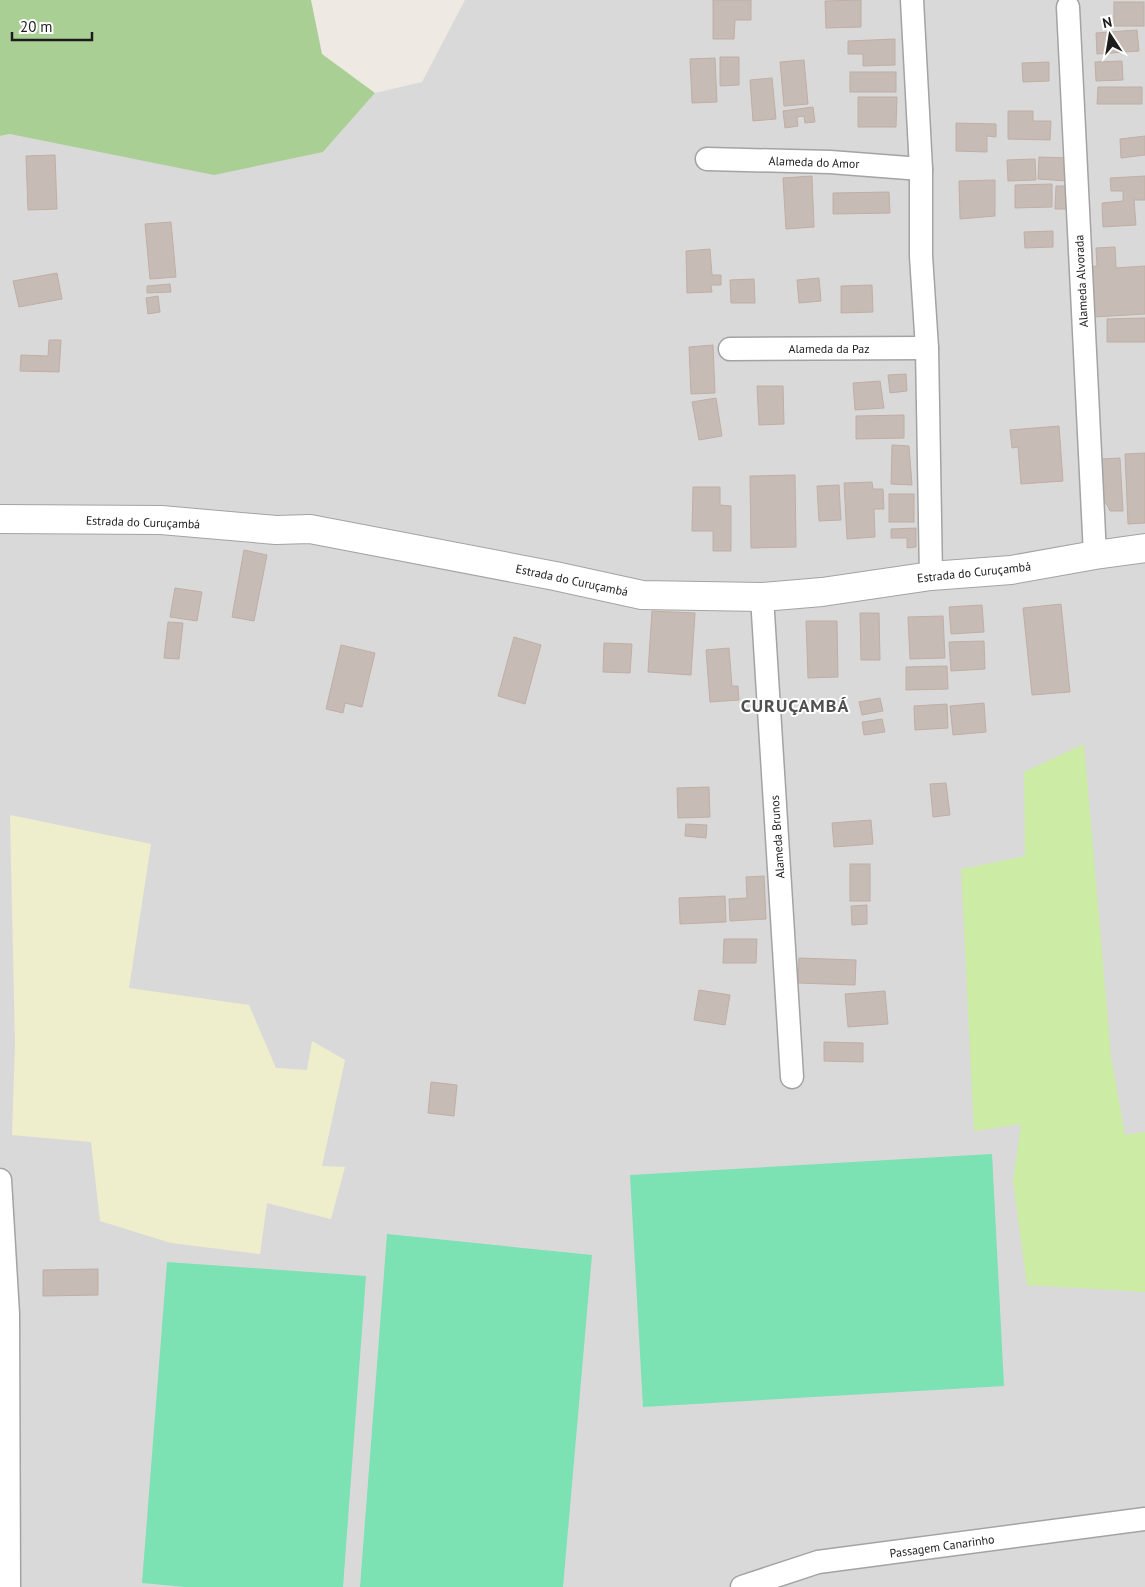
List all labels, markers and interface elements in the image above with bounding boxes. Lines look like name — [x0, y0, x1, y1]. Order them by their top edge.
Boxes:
scale bar — [12, 10, 92, 42]
north arrow — [1085, 10, 1135, 60]
text: N — [1101, 13, 1114, 32]
text: 20 m — [20, 17, 53, 36]
street label: Alameda do Amor — [768, 153, 860, 171]
street label: Alameda Alvorada — [1071, 234, 1091, 328]
street label: Alameda da Paz — [788, 341, 870, 356]
street label: Estrada do Curuçambá — [86, 513, 201, 531]
street label: Estrada do Curuçambá — [916, 559, 1032, 585]
street label: Estrada do Curuçambá — [514, 561, 630, 599]
district label: CURUÇAMBÁ — [741, 694, 849, 717]
street label: Alameda Brunos — [767, 795, 787, 879]
street label: Passagem Canarinho — [889, 1531, 995, 1561]

